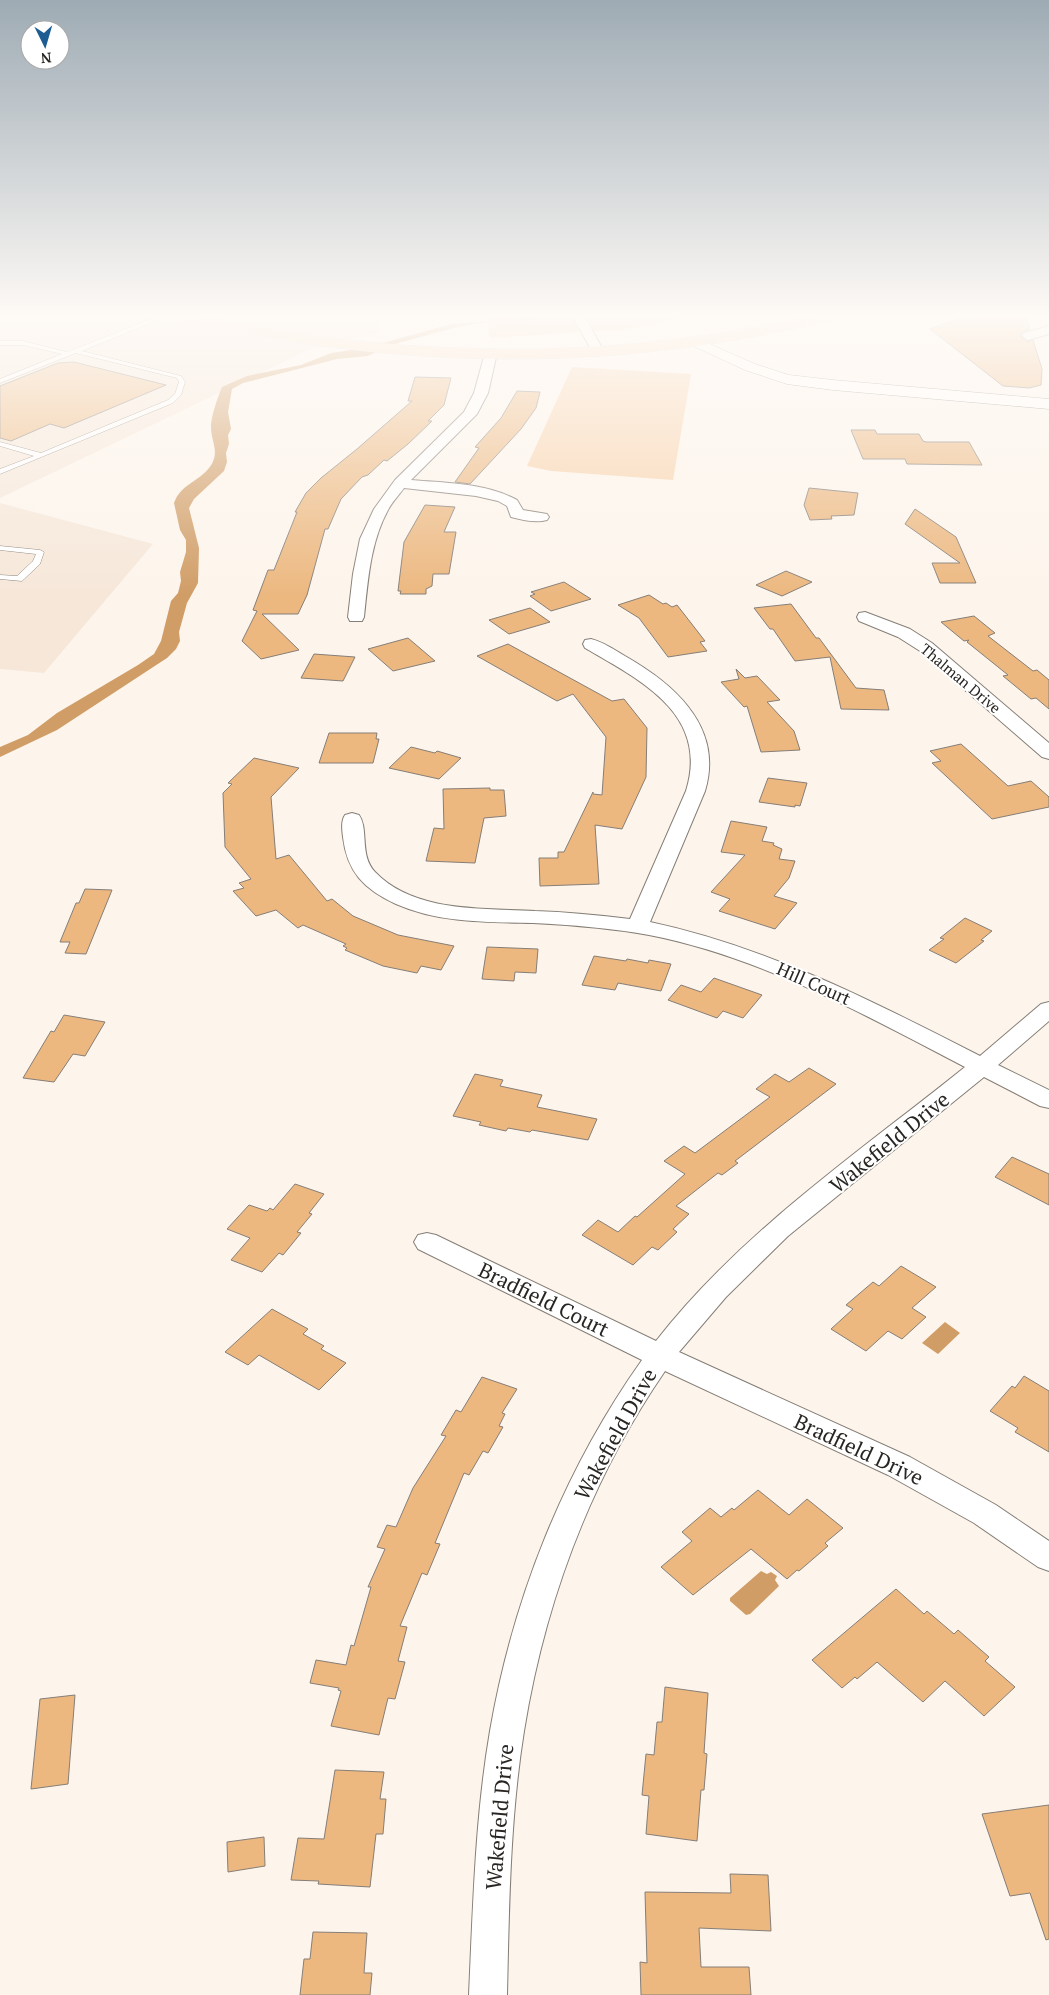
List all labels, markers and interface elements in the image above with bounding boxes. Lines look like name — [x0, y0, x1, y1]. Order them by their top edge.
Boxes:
north arrow — [20, 20, 70, 70]
text: N — [40, 49, 52, 68]
street label: Thalman Drive — [917, 639, 1005, 717]
street label: Hill Court — [773, 956, 855, 1010]
street label: Wakefield Drive — [823, 1085, 955, 1199]
street label: Bradfield Court — [474, 1255, 614, 1343]
street label: Wakefield Drive — [567, 1363, 663, 1505]
street label: Bradfield Drive — [790, 1407, 928, 1491]
street label: Wakefield Drive — [479, 1743, 519, 1891]

